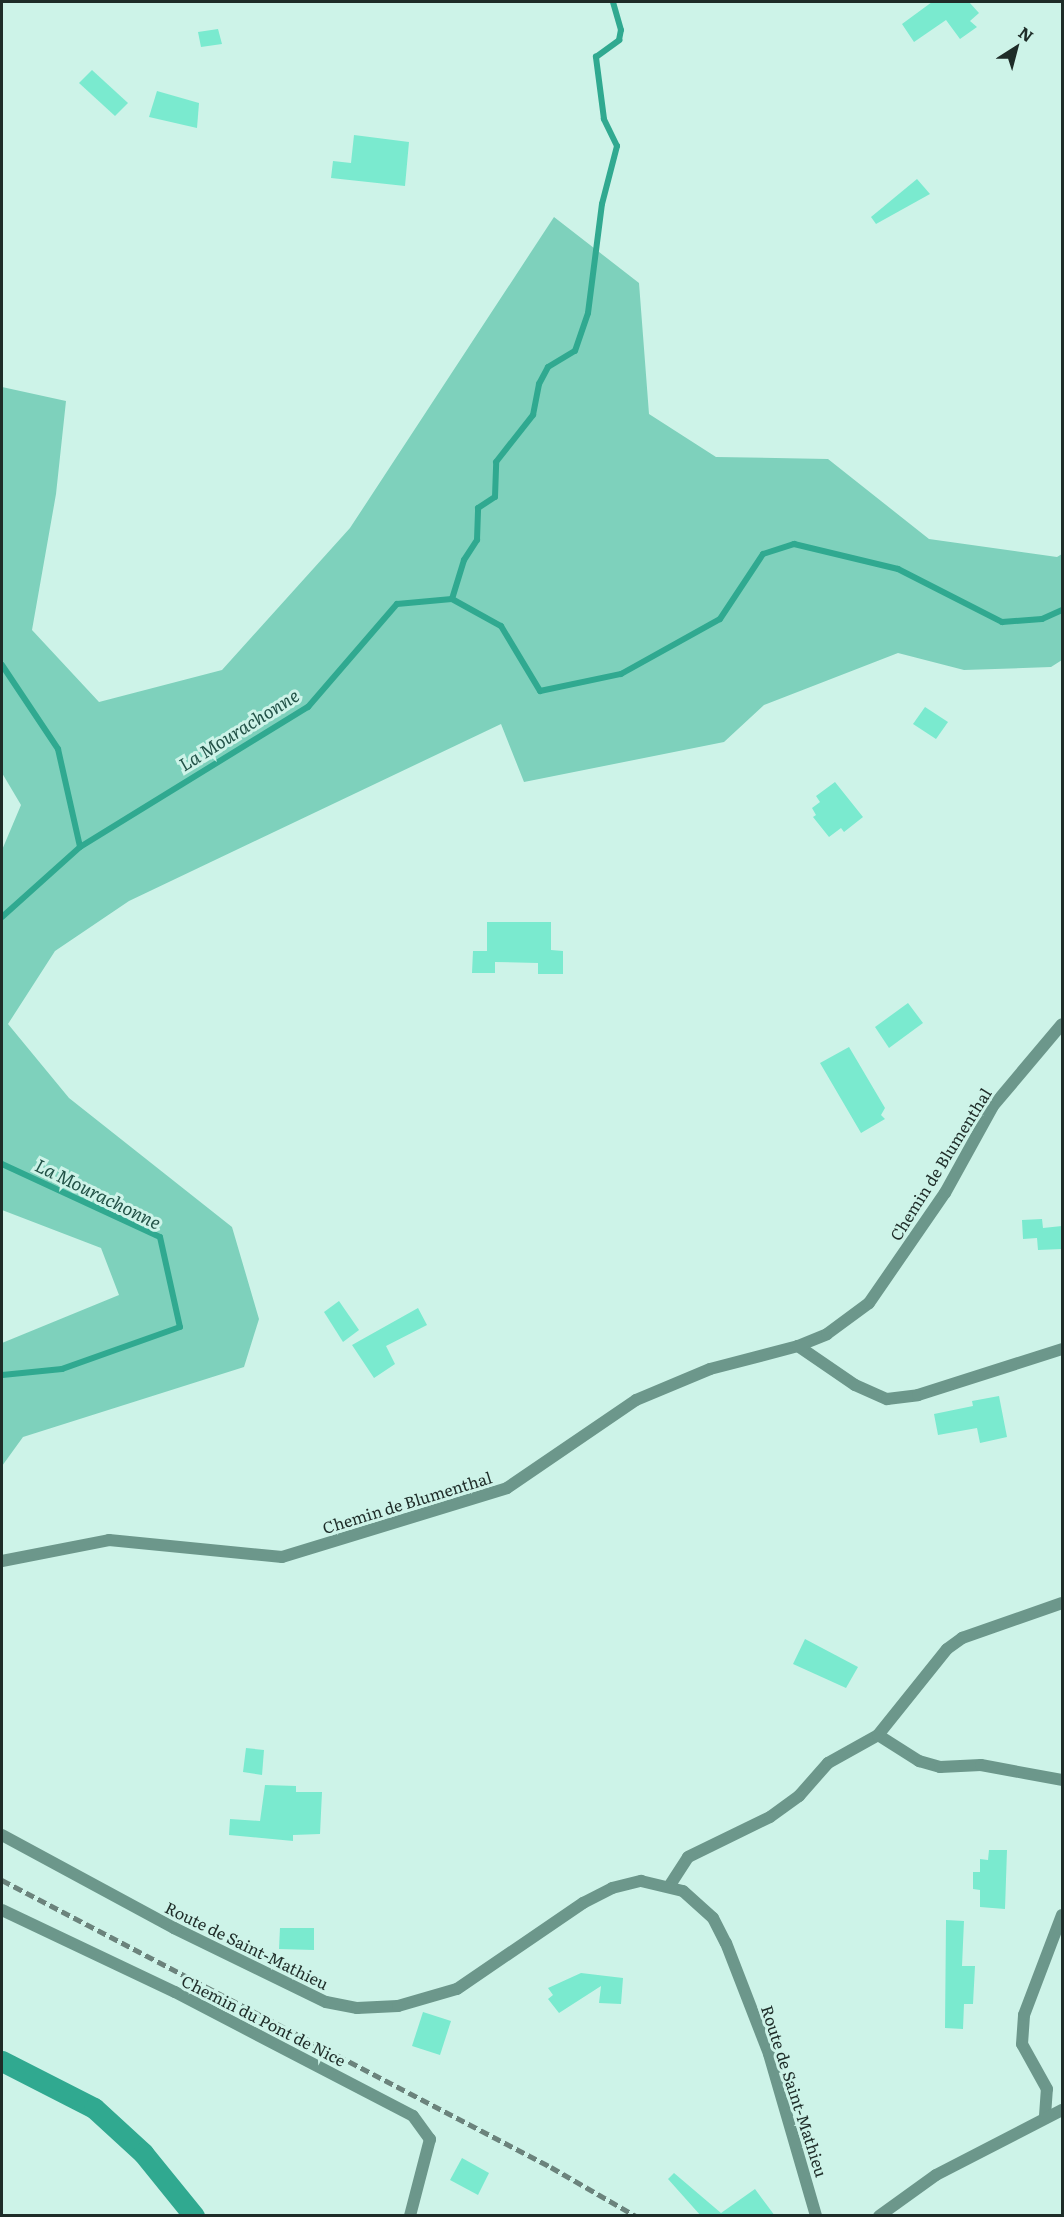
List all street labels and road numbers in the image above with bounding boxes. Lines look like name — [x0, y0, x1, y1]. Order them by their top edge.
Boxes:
street label: Chemin de Blumenthal — [885, 1084, 995, 1244]
street label: Chemin de Blumenthal — [320, 1467, 494, 1537]
street label: Route de Saint-Mathieu — [162, 1897, 332, 1993]
street label: Chemin du Pont de Nice — [179, 1970, 349, 2070]
street label: Route de Saint-Mathieu — [758, 2003, 832, 2179]

